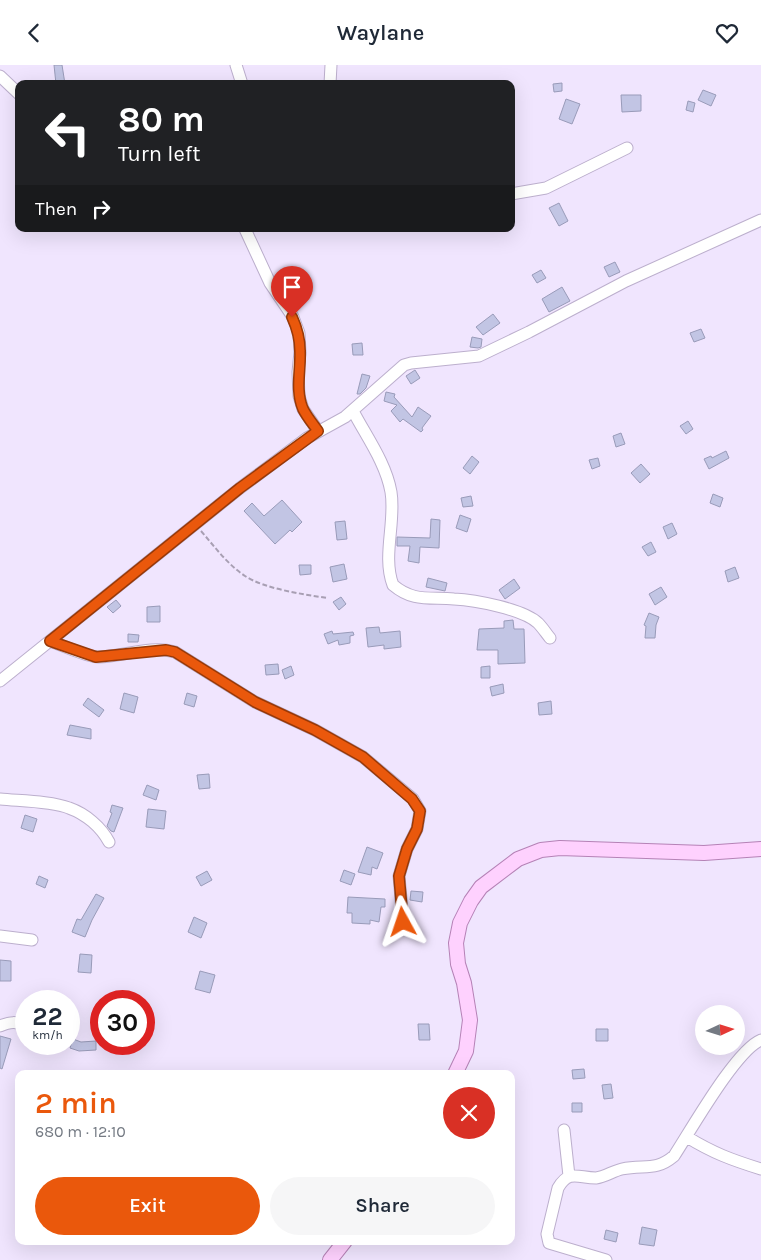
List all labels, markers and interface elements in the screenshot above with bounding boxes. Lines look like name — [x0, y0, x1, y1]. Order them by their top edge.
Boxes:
icon: back — [20, 19, 48, 47]
icon: heart — [713, 19, 741, 47]
text: Waylane — [337, 20, 424, 46]
text: 80 m — [118, 99, 205, 140]
icon: left — [35, 100, 100, 165]
text: Turn left — [118, 141, 201, 167]
icon: right — [87, 195, 115, 223]
text: Then — [35, 198, 77, 220]
pin — [271, 266, 313, 317]
icon: arrive — [278, 273, 306, 301]
position arrow — [376, 895, 428, 947]
speed limit sign: 30 — [90, 990, 155, 1055]
text: 22 — [32, 1002, 63, 1031]
north arrow — [695, 1005, 745, 1055]
map controls — [695, 1005, 745, 1055]
text: km/h — [32, 1028, 63, 1042]
text: 2 min — [35, 1085, 117, 1121]
button: close — [443, 1087, 495, 1139]
text: 680 m · 12:10 — [35, 1122, 126, 1141]
button: Exit — [35, 1177, 260, 1235]
button: Share — [270, 1177, 495, 1235]

